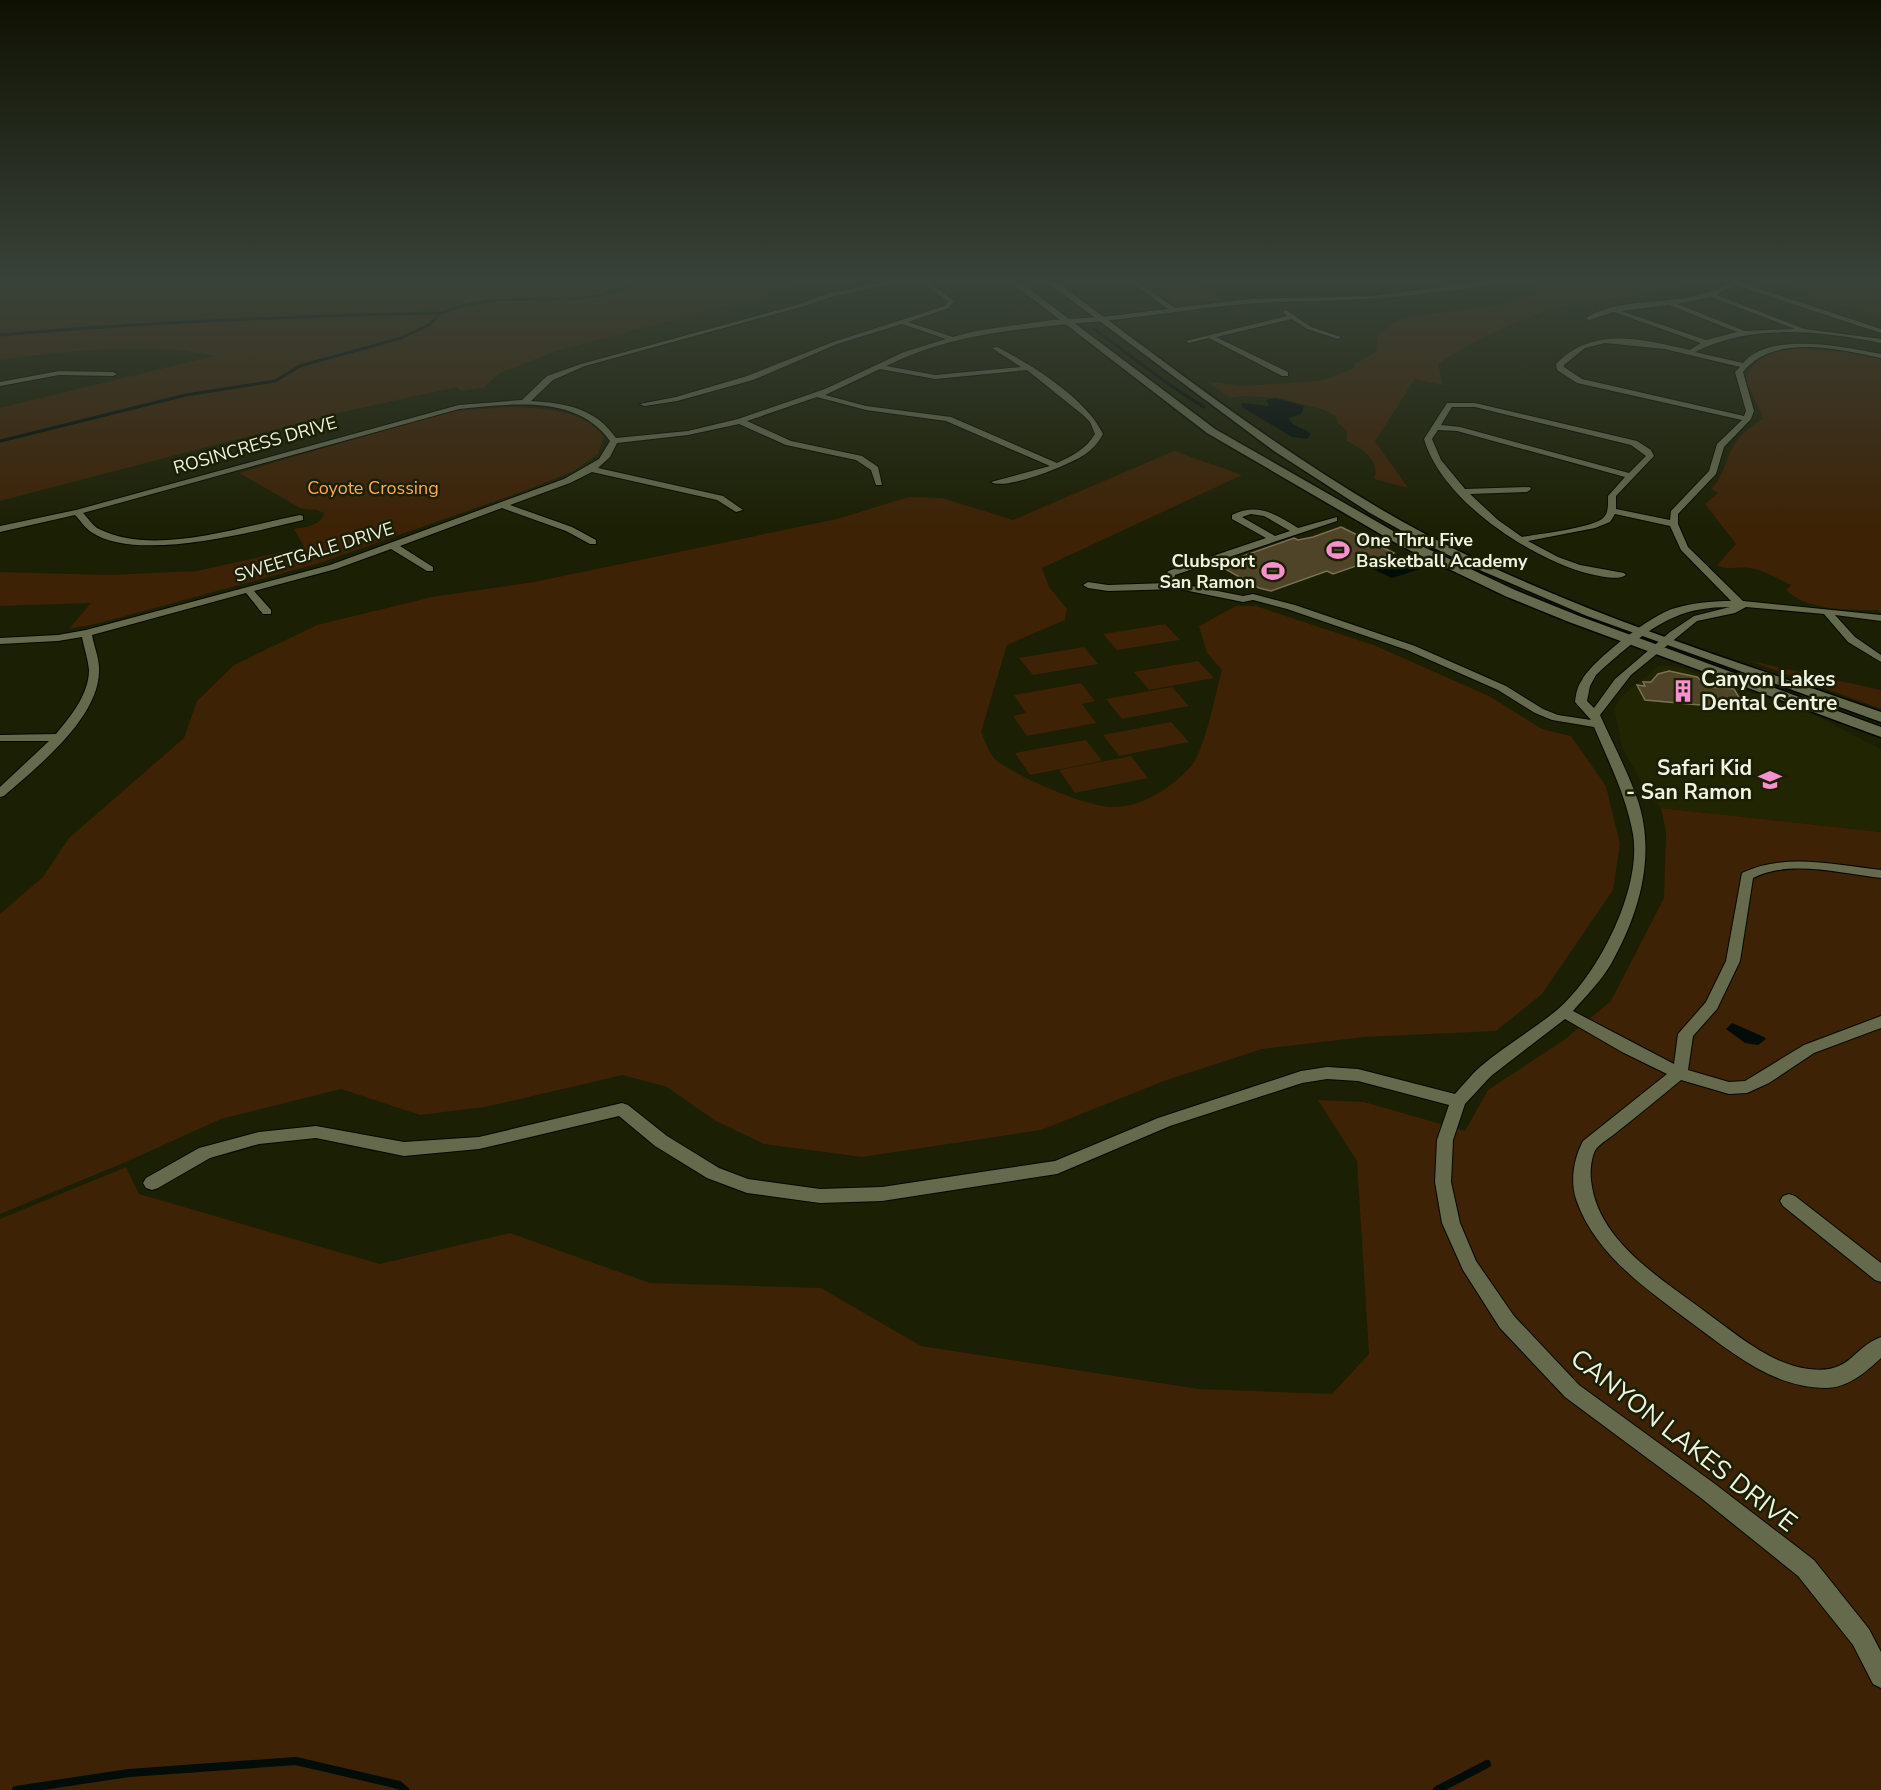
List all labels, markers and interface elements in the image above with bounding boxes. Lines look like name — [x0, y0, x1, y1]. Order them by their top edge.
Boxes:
street label: ROSINCRESS DRIVE — [171, 410, 339, 480]
park label: Coyote Crossing — [307, 476, 439, 500]
street label: SWEETGALE DRIVE — [231, 516, 397, 588]
place label: One Thru Five Basketball Academy — [1356, 528, 1528, 573]
sports icon: One Thru Five Basketball Academy — [1325, 537, 1351, 563]
place label: Clubsport San Ramon — [1160, 549, 1255, 594]
sports icon: Clubsport San Ramon — [1260, 558, 1286, 584]
place label: Canyon Lakes Dental Centre — [1701, 665, 1837, 717]
building icon: Canyon Lakes Dental Centre — [1670, 678, 1696, 704]
place label: Safari Kid - San Ramon — [1626, 754, 1752, 806]
school or university icon: Safari Kid - San Ramon — [1757, 767, 1783, 793]
street label: CANYON LAKES DRIVE — [1563, 1341, 1804, 1540]

